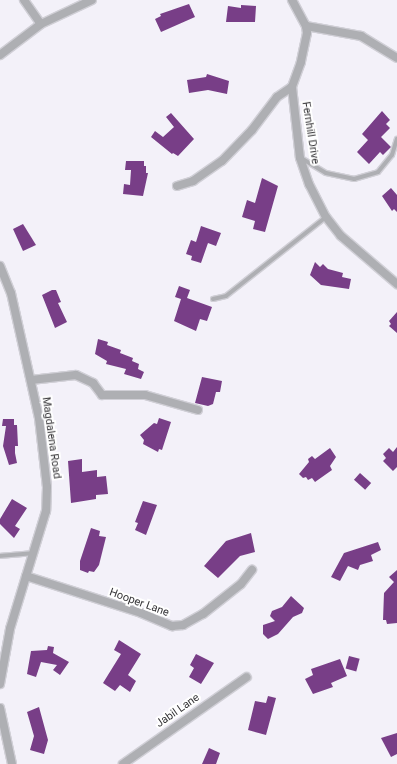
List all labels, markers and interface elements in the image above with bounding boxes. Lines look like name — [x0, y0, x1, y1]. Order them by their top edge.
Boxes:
street label: Fernhill Drive — [299, 101, 321, 165]
street label: Magdalena Road — [39, 396, 63, 480]
street label: Hooper Lane — [107, 586, 171, 620]
street label: Jabil Lane — [154, 691, 202, 731]

